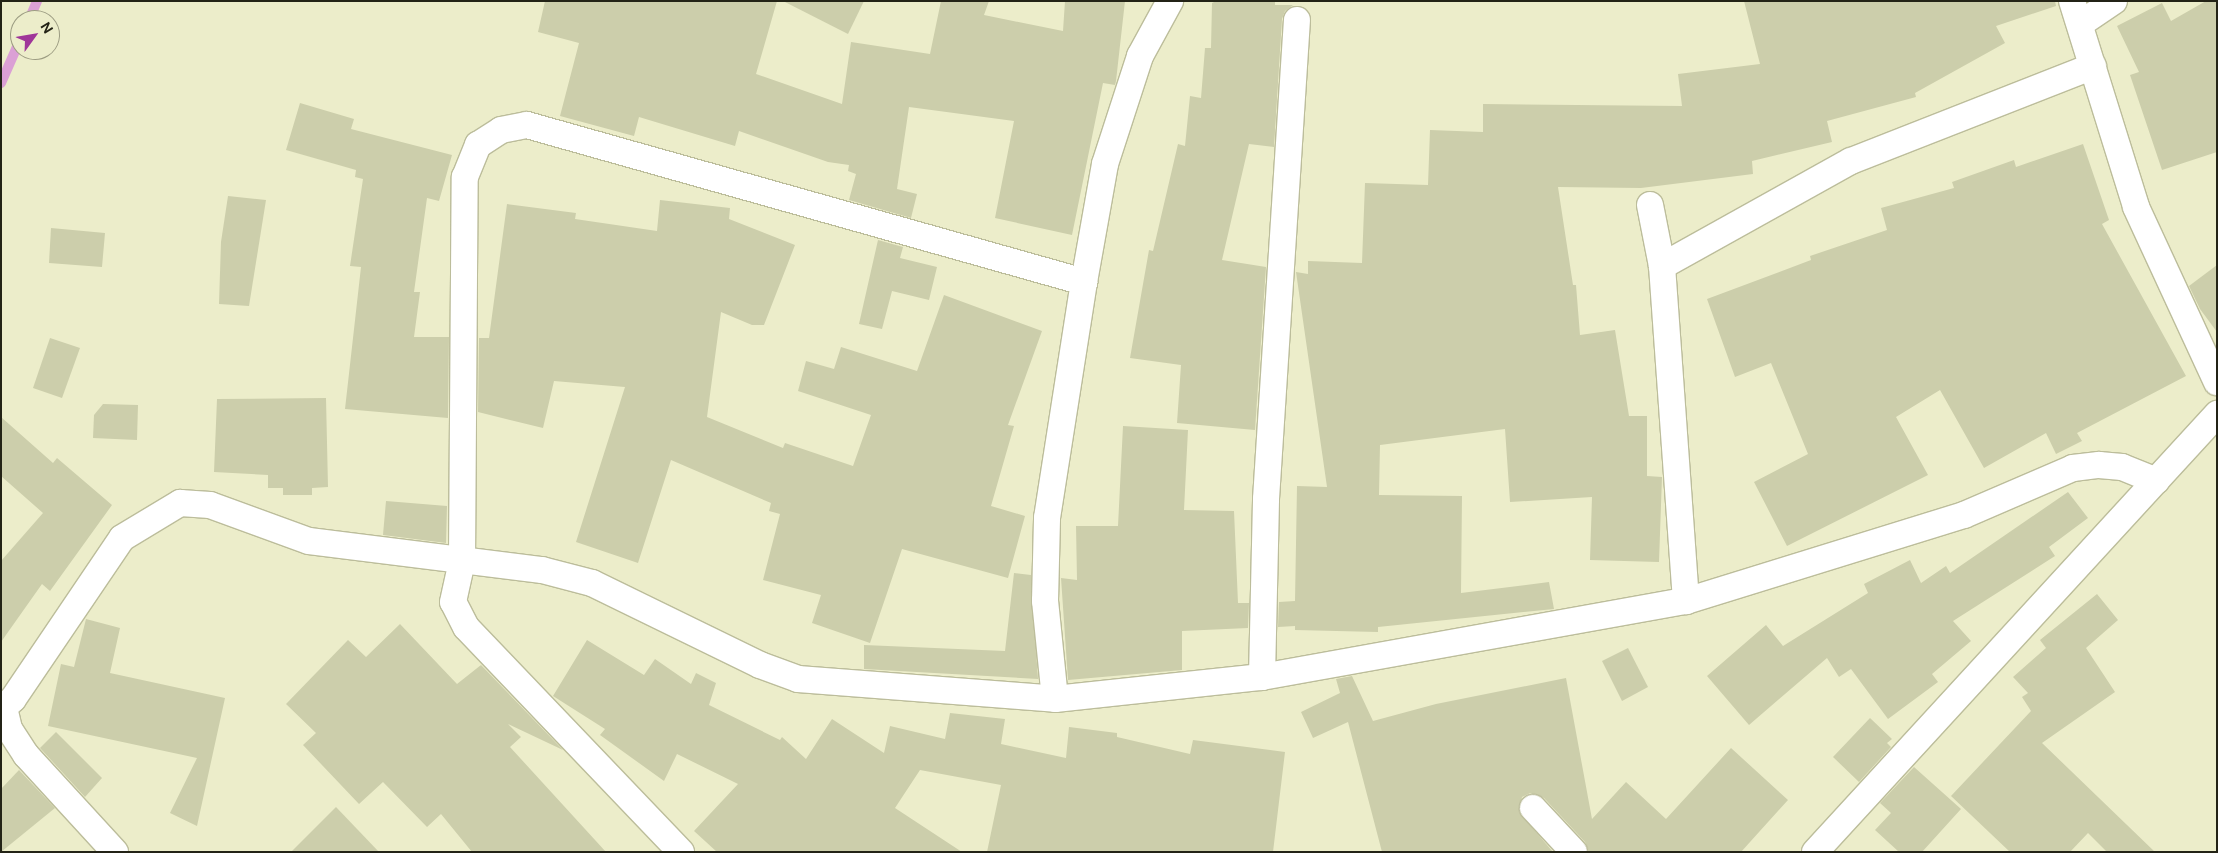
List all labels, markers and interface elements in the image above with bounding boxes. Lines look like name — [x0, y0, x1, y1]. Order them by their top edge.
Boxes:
north arrow — [10, 10, 60, 60]
text: N — [37, 18, 57, 37]

